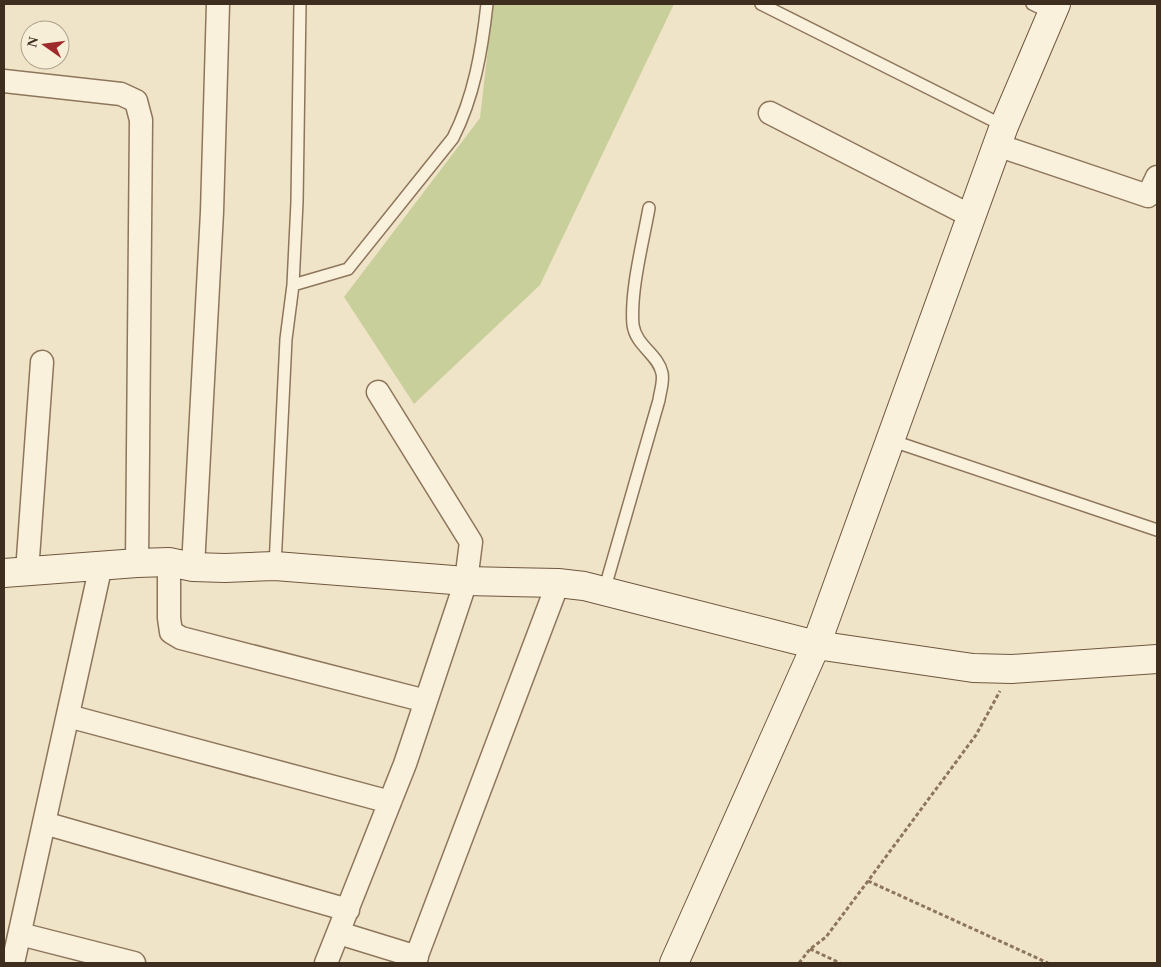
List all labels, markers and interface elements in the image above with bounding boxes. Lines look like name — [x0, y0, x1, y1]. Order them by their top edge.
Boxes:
north arrow — [20, 20, 70, 70]
text: N — [24, 35, 41, 49]

